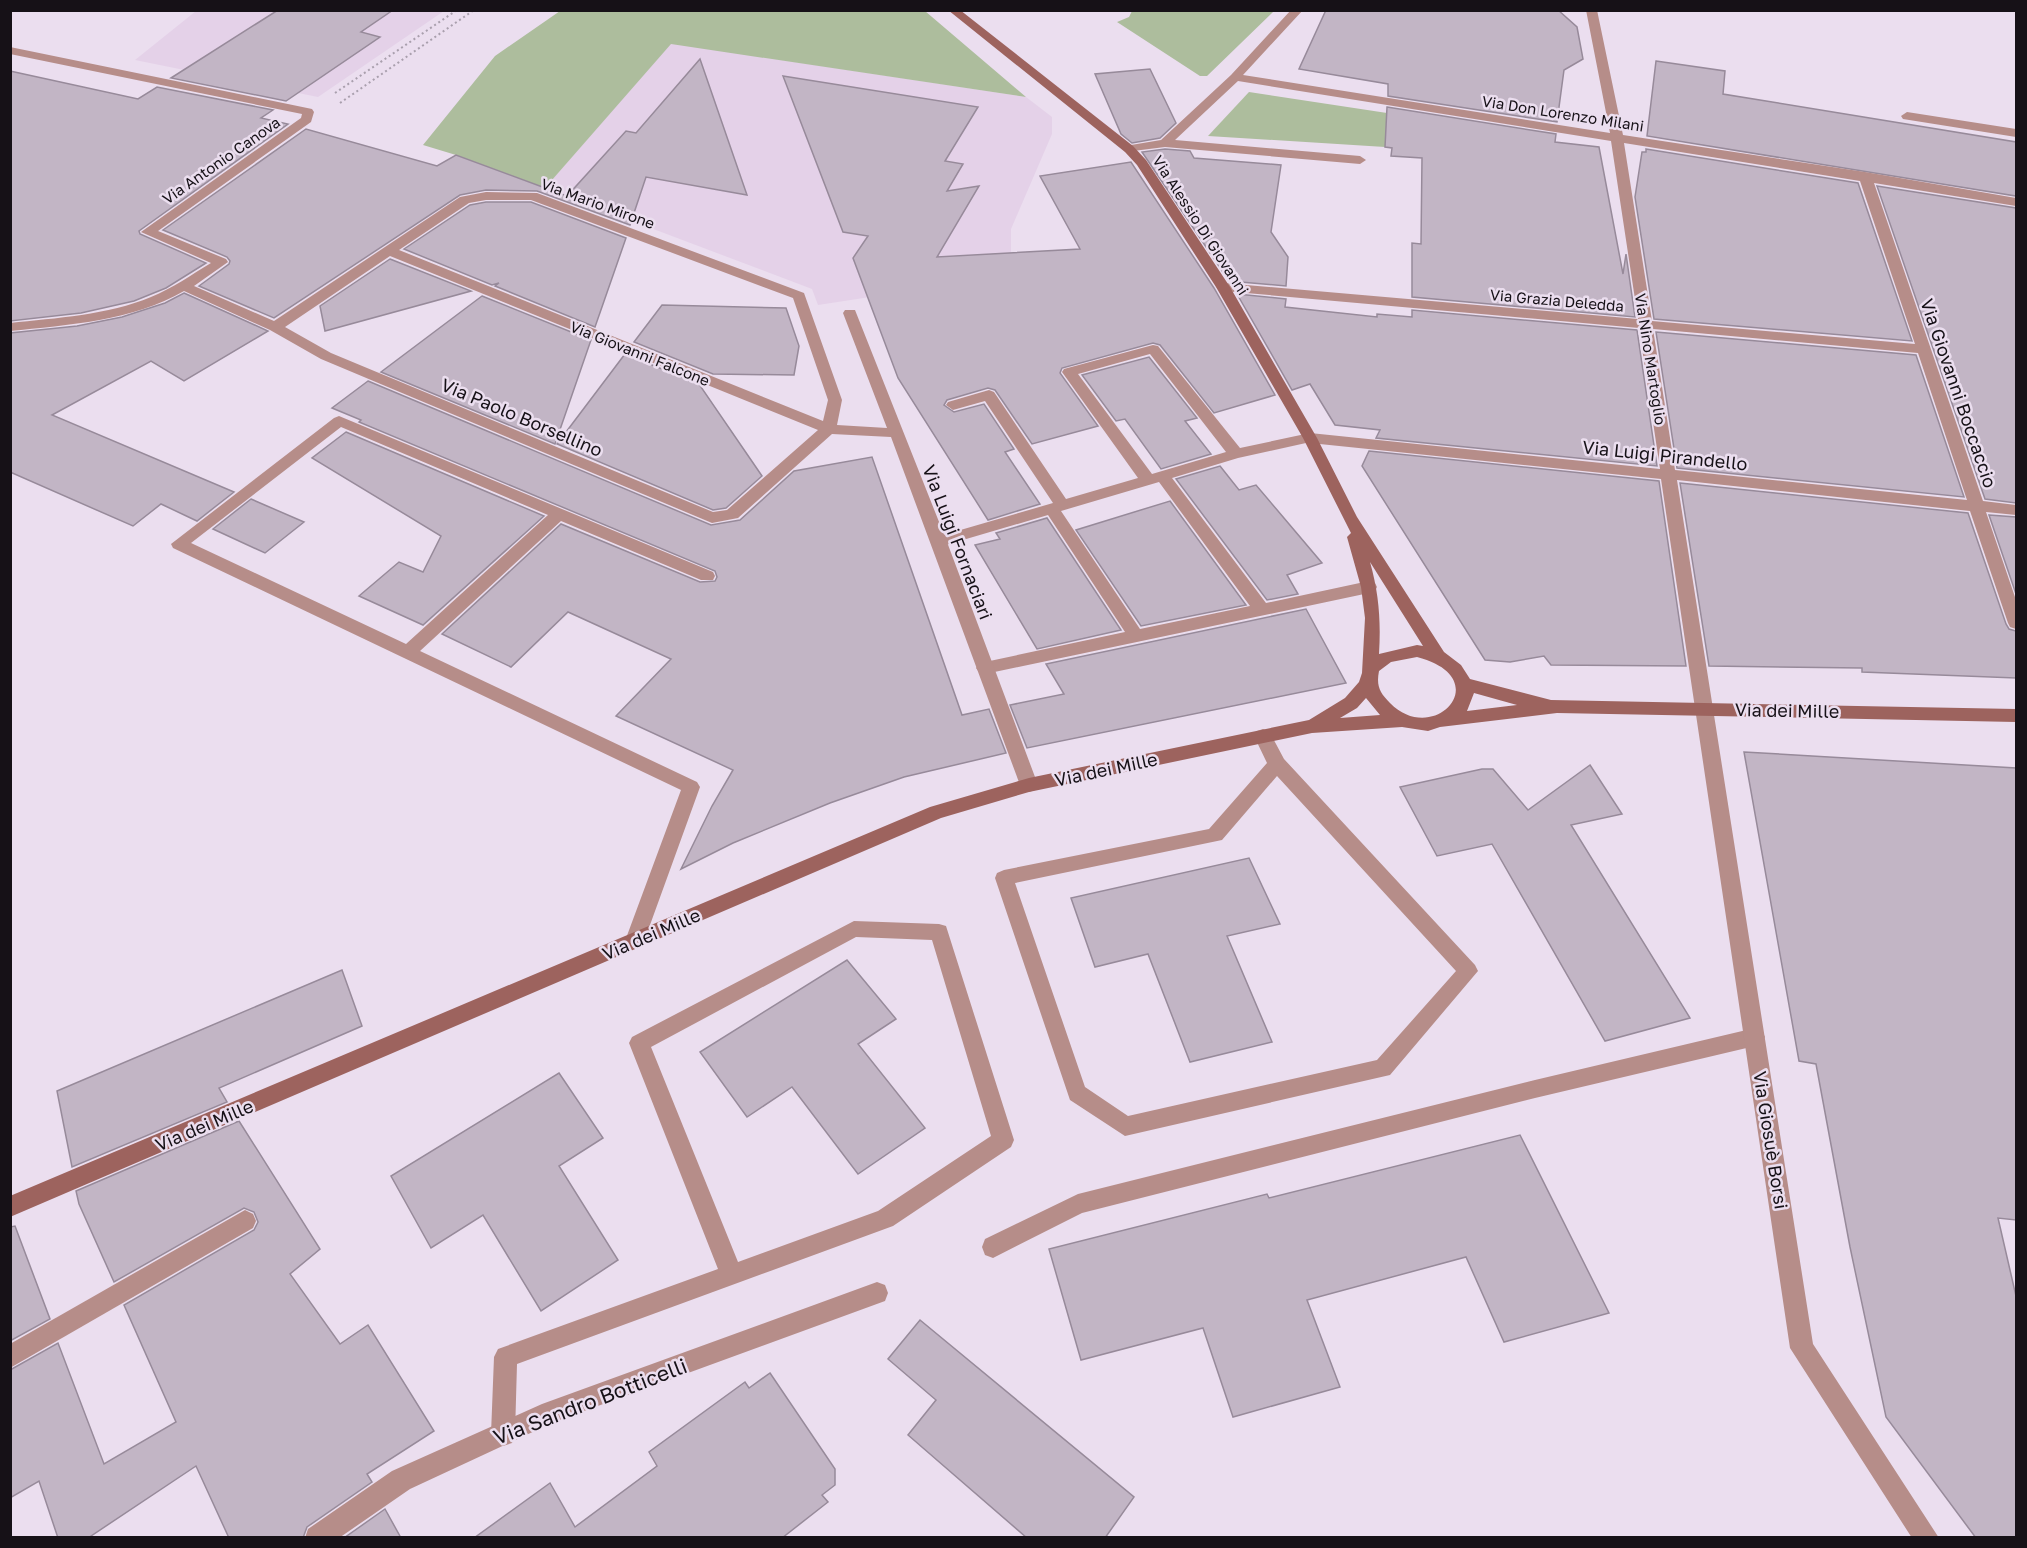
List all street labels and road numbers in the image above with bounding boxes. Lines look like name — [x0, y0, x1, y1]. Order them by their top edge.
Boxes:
street label: Via Don Lorenzo Milani — [1481, 91, 1645, 135]
street label: Via Antonio Canova — [159, 113, 283, 207]
street label: Via Alessio Di Giovanni — [1149, 152, 1253, 298]
street label: Via Mario Mirone — [539, 174, 658, 232]
street label: Via Grazia Deledda — [1489, 285, 1625, 315]
street label: Via Nino Martoglio — [1632, 292, 1670, 426]
street label: Via Giovanni Boccaccio — [1916, 296, 2002, 490]
street label: Via Giovanni Falcone — [568, 317, 713, 389]
street label: Via Paolo Borsellino — [438, 373, 606, 461]
street label: Via Luigi Pirandello — [1581, 435, 1749, 475]
street label: Via Luigi Fornaciari — [918, 462, 998, 622]
street label: Via dei Mille — [1735, 698, 1839, 722]
street label: Via dei Mille — [1053, 747, 1159, 791]
street label: Via dei Mille — [599, 903, 703, 965]
street label: Via Giosuè Borsi — [1749, 1069, 1793, 1211]
street label: Via dei Mille — [152, 1094, 256, 1156]
street label: Via Sandro Botticelli — [489, 1352, 691, 1450]

